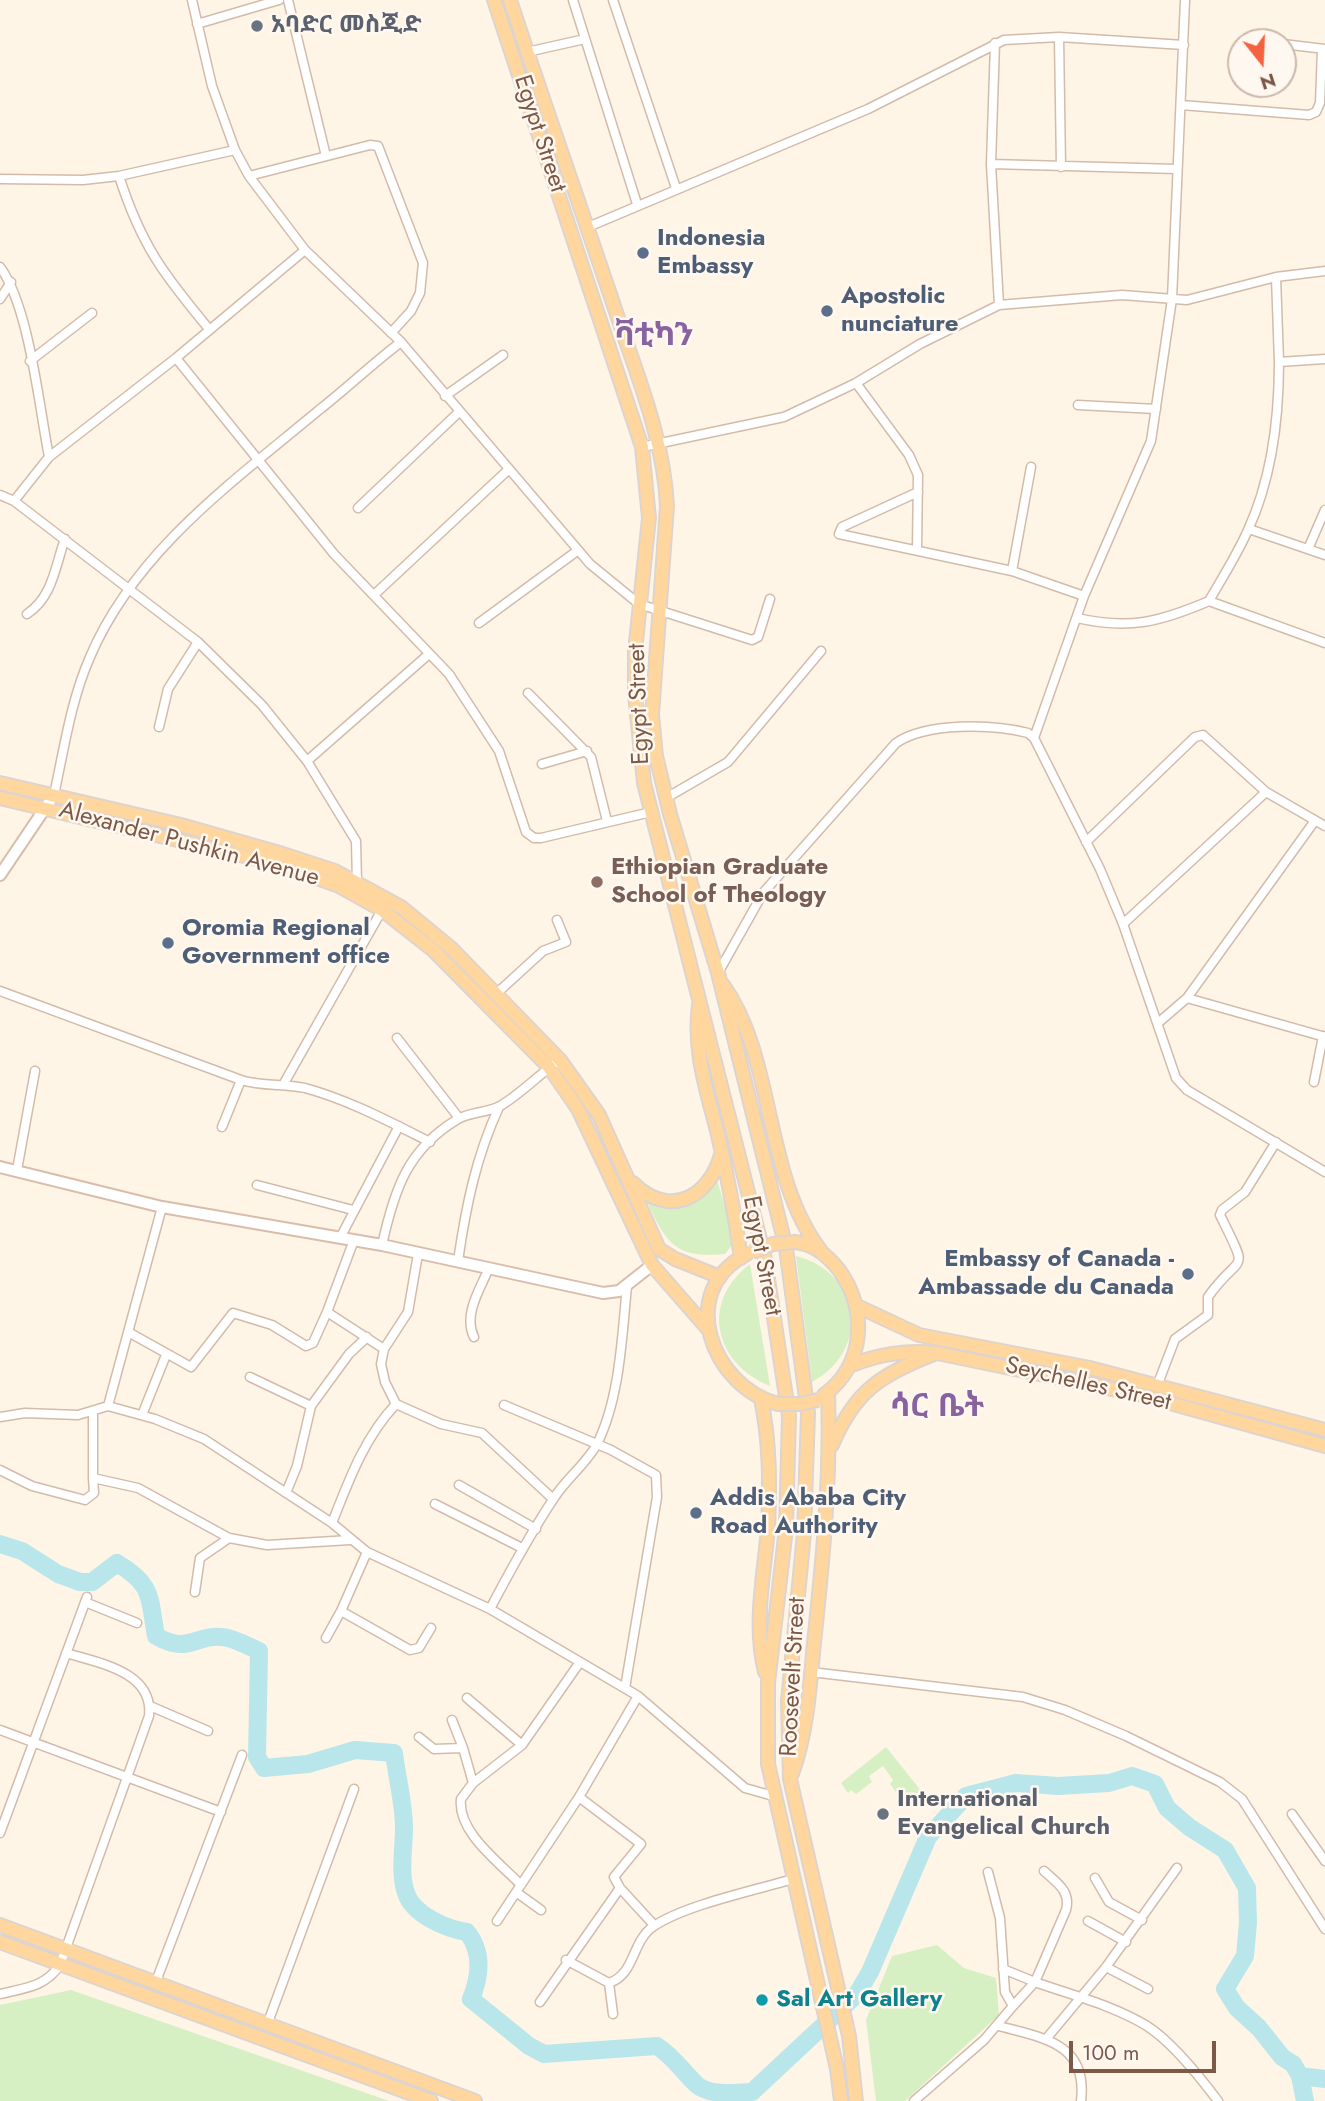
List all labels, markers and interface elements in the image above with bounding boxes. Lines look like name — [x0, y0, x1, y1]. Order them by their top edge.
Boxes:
place label: አባድር መስጂድ — [271, 12, 422, 40]
marker: አባድር መስጂድ — [249, 18, 265, 34]
north arrow — [1227, 28, 1297, 98]
text: N — [1257, 66, 1279, 97]
street label: Egypt Street — [507, 72, 571, 196]
place label: Indonesia Embassy — [657, 225, 766, 281]
marker: Indonesia Embassy — [635, 245, 651, 261]
place label: Apostolic nunciature — [841, 283, 959, 339]
marker: Apostolic nunciature — [819, 303, 835, 319]
district label: ቫቲካን — [614, 318, 694, 356]
street label: Egypt Street — [623, 643, 657, 765]
street label: Alexander Pushkin Avenue — [56, 796, 322, 894]
place label: Ethiopian Graduate School of Theology — [611, 854, 828, 910]
marker: Ethiopian Graduate School of Theology — [589, 874, 605, 890]
place label: Oromia Regional Government office — [182, 915, 390, 971]
marker: Oromia Regional Government office — [160, 935, 176, 951]
street label: Egypt Street — [735, 1194, 787, 1318]
place label: Embassy of Canada - Ambassade du Canada — [918, 1246, 1174, 1302]
marker: Embassy of Canada - Ambassade du Canada — [1180, 1266, 1196, 1282]
street label: Seychelles Street — [1002, 1352, 1174, 1418]
district label: ሳር ቤት — [890, 1389, 984, 1427]
place label: Addis Ababa City Road Authority — [710, 1485, 906, 1541]
marker: Addis Ababa City Road Authority — [688, 1505, 704, 1521]
street label: Roosevelt Street — [775, 1597, 813, 1757]
place label: International Evangelical Church — [897, 1786, 1110, 1842]
marker: International Evangelical Church — [875, 1806, 891, 1822]
place label: Sal Art Gallery — [776, 1986, 942, 2014]
marker: Sal Art Gallery — [754, 1992, 770, 2008]
scale bar — [1073, 2028, 1220, 2072]
text: 100 m — [1082, 2038, 1139, 2068]

